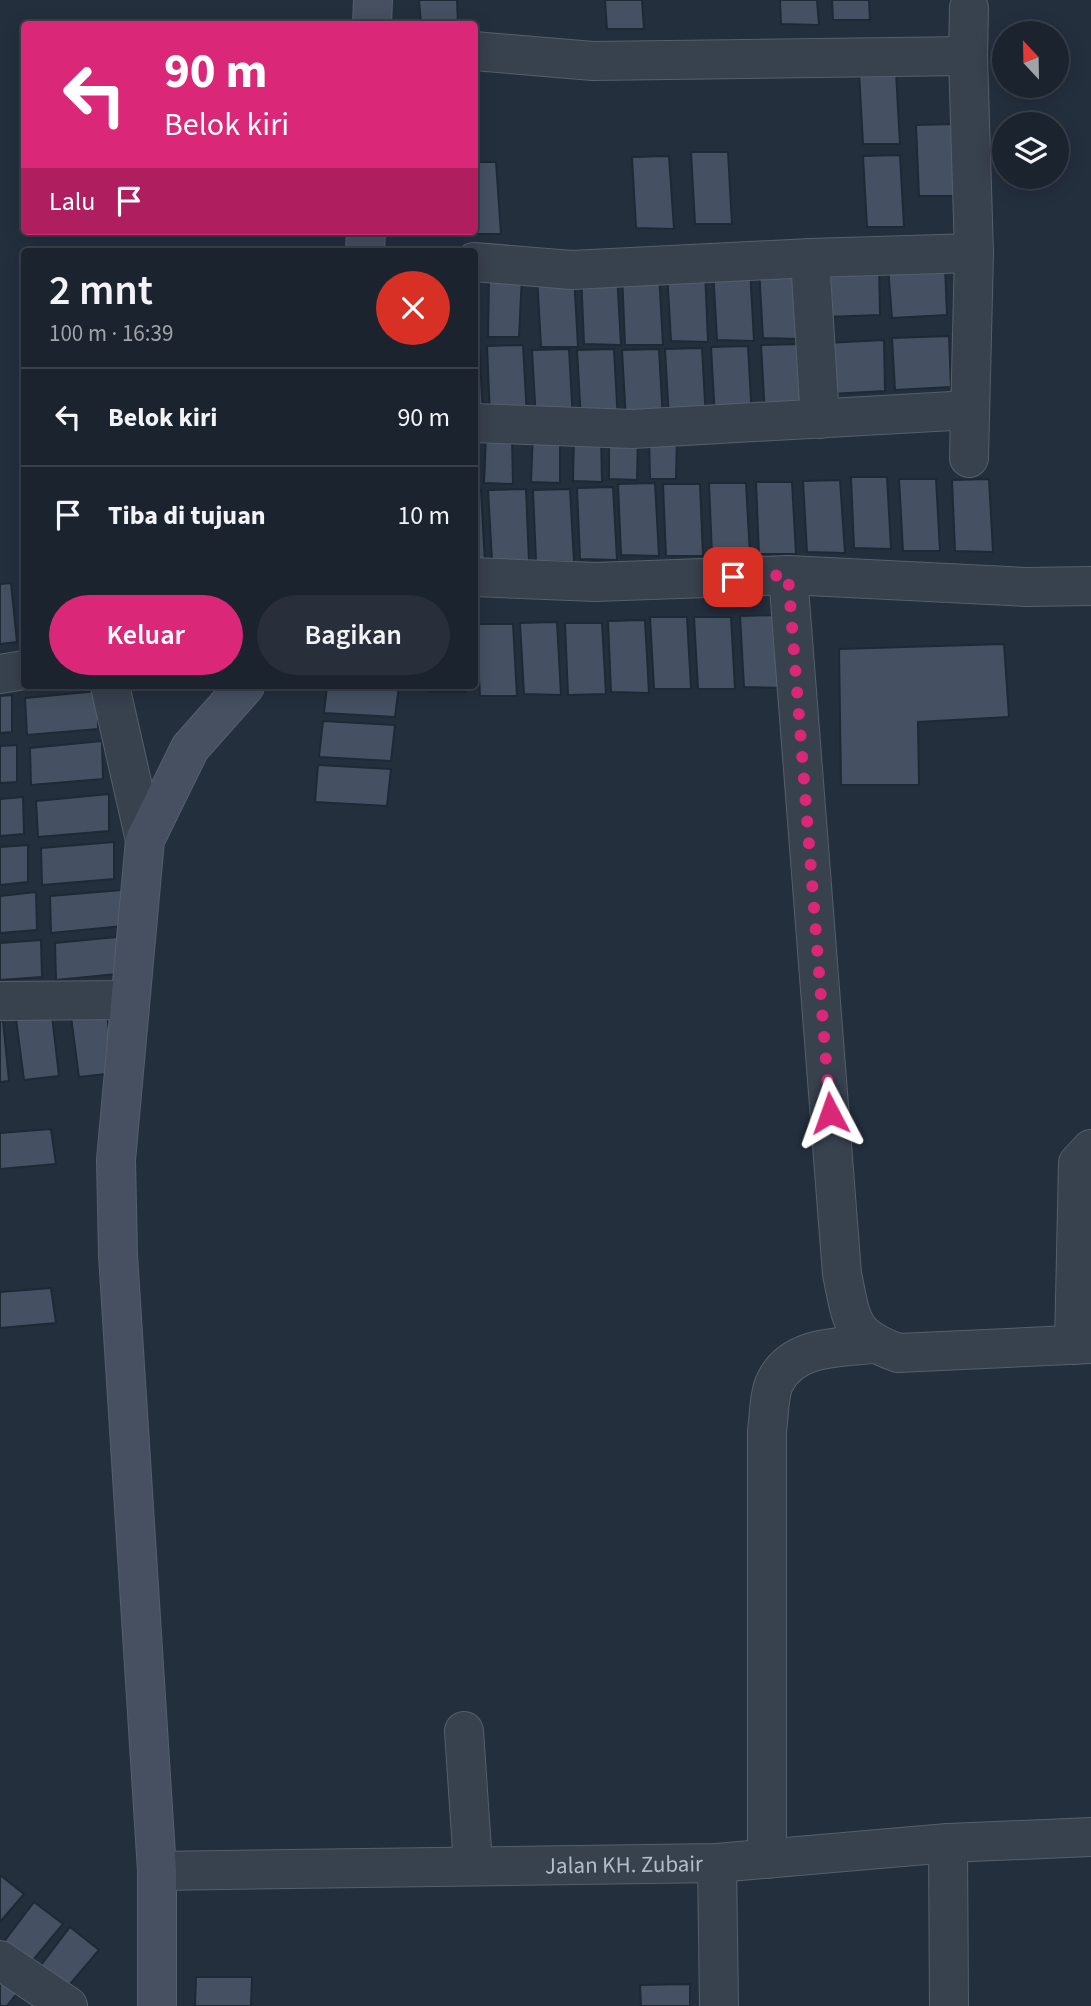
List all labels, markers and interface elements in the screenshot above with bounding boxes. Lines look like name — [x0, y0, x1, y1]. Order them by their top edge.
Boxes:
north arrow — [992, 21, 1069, 98]
map controls — [992, 21, 1069, 189]
text: 90 m — [164, 37, 268, 107]
icon: left — [49, 49, 140, 140]
text: Belok kiri — [164, 102, 289, 148]
button: layers — [992, 112, 1069, 189]
icon: arrive — [110, 182, 148, 220]
text: Lalu — [49, 183, 96, 220]
text: 2 mnt — [49, 261, 153, 321]
button: close — [376, 271, 450, 345]
text: 100 m · 16:39 — [49, 317, 173, 350]
icon: left — [49, 398, 87, 436]
text: Belok kiri — [108, 399, 217, 436]
text: 90 m — [397, 399, 450, 436]
icon: arrive — [49, 496, 87, 534]
text: Tiba di tujuan — [108, 497, 266, 534]
text: 10 m — [397, 497, 450, 534]
pin — [703, 547, 763, 607]
icon: arrive — [714, 558, 752, 596]
button: Keluar — [49, 595, 243, 675]
button: Bagikan — [257, 595, 450, 675]
position arrow — [793, 1076, 867, 1150]
street label: Jalan KH. Zubair — [545, 1847, 704, 1882]

